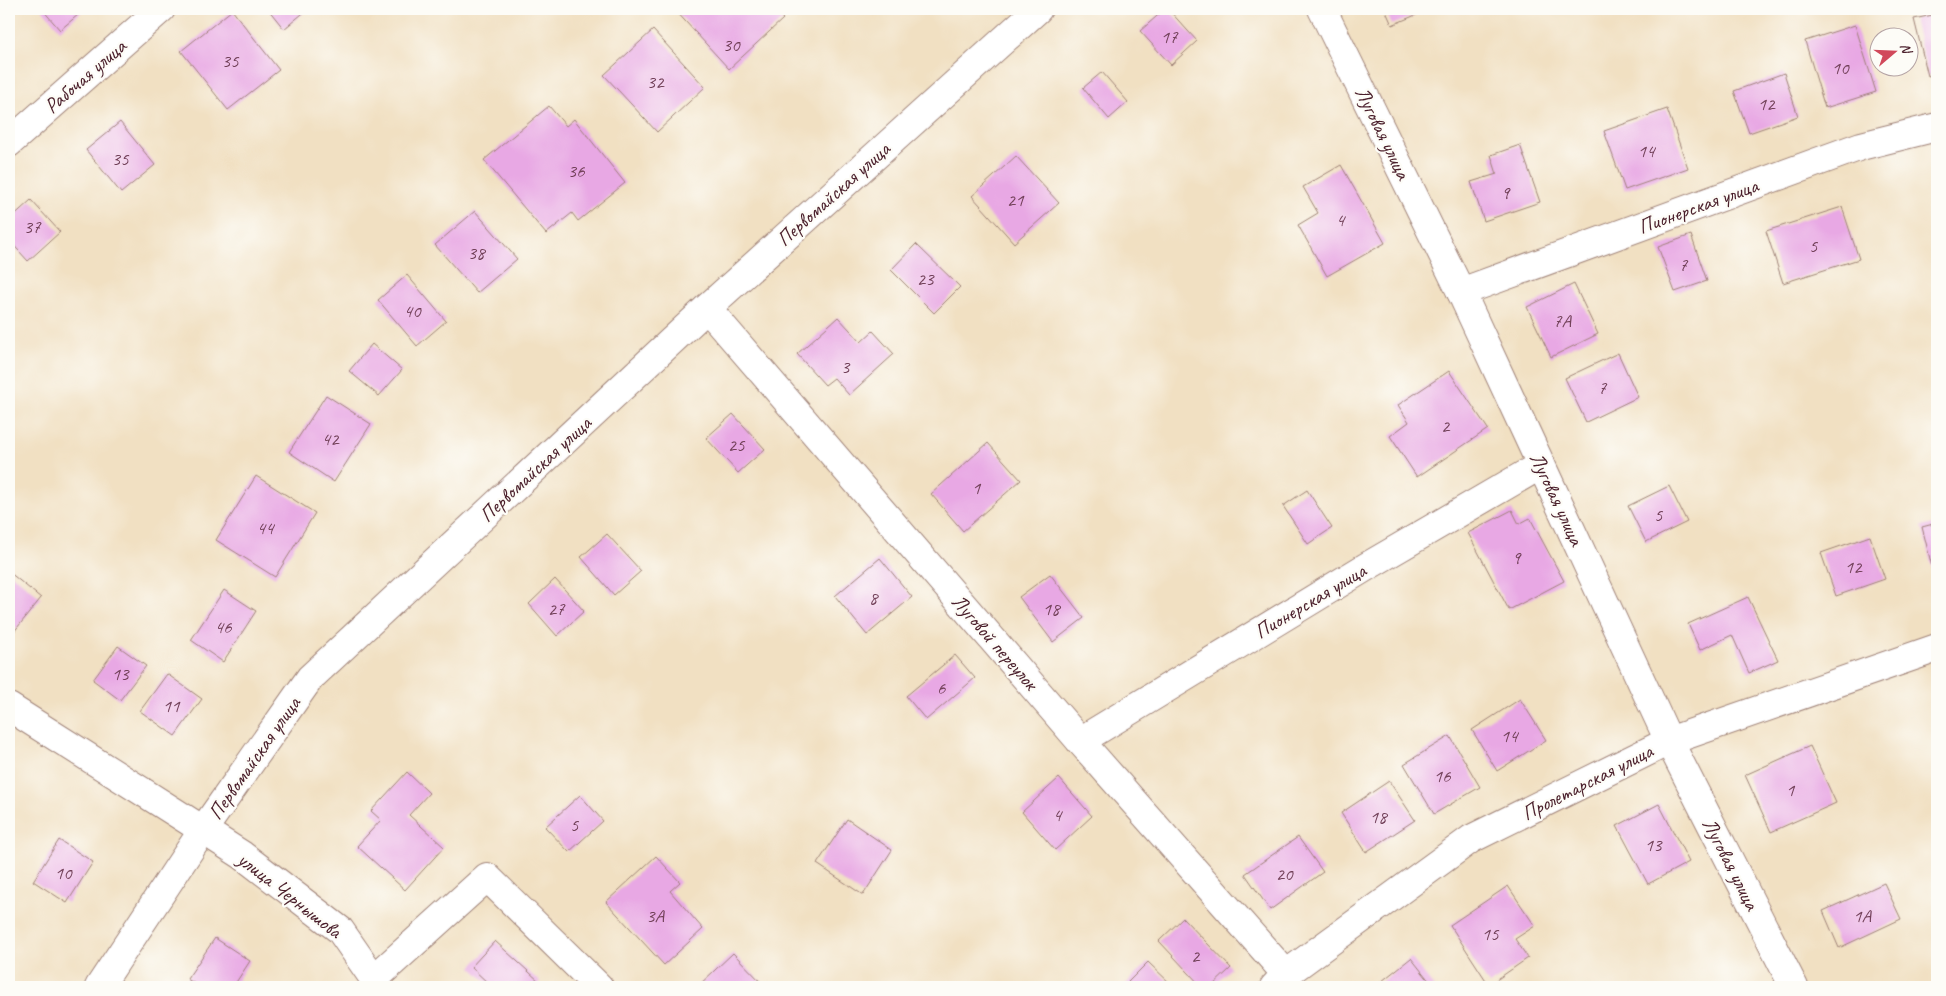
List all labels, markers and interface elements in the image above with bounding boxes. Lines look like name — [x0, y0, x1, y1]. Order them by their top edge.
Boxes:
house number: 17 — [1160, 25, 1179, 49]
north arrow — [1868, 28, 1918, 78]
street label: Рабочая улица — [39, 32, 133, 119]
house number: 30 — [722, 33, 741, 57]
text: N — [1896, 41, 1916, 57]
house number: 35 — [221, 49, 240, 73]
house number: 10 — [1831, 56, 1850, 80]
house number: 32 — [646, 70, 665, 94]
street label: Луговая улица — [1349, 82, 1417, 185]
house number: 12 — [1757, 92, 1776, 116]
street label: Первомайская улица — [771, 135, 896, 252]
house number: 14 — [1637, 139, 1657, 163]
house number: 35 — [111, 147, 130, 171]
house number: 36 — [567, 159, 586, 183]
street label: Пионерская улица — [1635, 172, 1763, 240]
house number: 9 — [1501, 181, 1511, 205]
house number: 21 — [1006, 188, 1025, 212]
house number: 4 — [1336, 208, 1347, 232]
house number: 37 — [23, 215, 42, 239]
house number: 5 — [1809, 234, 1819, 258]
house number: 38 — [467, 241, 487, 265]
house number: 7 — [1679, 253, 1689, 277]
house number: 23 — [916, 267, 935, 291]
house number: 40 — [403, 299, 422, 323]
house number: 7А — [1553, 309, 1573, 333]
house number: 3 — [841, 355, 851, 379]
house number: 7 — [1598, 376, 1608, 400]
street label: Первомайская улица — [473, 409, 598, 528]
house number: 2 — [1441, 414, 1451, 438]
house number: 42 — [321, 427, 340, 451]
house number: 25 — [727, 433, 746, 457]
street label: Луговая улица — [1524, 448, 1591, 551]
house number: 1 — [972, 476, 982, 500]
house number: 5 — [1654, 503, 1664, 527]
house number: 44 — [256, 516, 276, 540]
house number: 9 — [1512, 546, 1522, 570]
house number: 12 — [1844, 555, 1863, 579]
street label: Пионерская улица — [1249, 557, 1372, 645]
house number: 8 — [869, 586, 880, 610]
street label: Луговой переулок — [946, 589, 1045, 697]
house number: 27 — [547, 597, 566, 621]
house number: 18 — [1042, 597, 1062, 621]
house number: 46 — [214, 615, 233, 639]
house number: 13 — [111, 662, 130, 686]
house number: 6 — [937, 676, 947, 700]
street label: Первомайская улица — [202, 690, 307, 824]
house number: 11 — [162, 694, 181, 718]
house number: 14 — [1500, 724, 1520, 748]
street label: Пролетарская улица — [1517, 737, 1658, 826]
house number: 16 — [1433, 764, 1452, 788]
house number: 1 — [1786, 778, 1796, 802]
house number: 4 — [1053, 803, 1064, 827]
house number: 18 — [1369, 805, 1389, 829]
house number: 5 — [570, 813, 580, 837]
street label: Луговая улица — [1697, 814, 1766, 916]
house number: 13 — [1644, 833, 1663, 857]
street label: улица Чернышова — [231, 845, 349, 945]
house number: 10 — [54, 861, 73, 885]
house number: 20 — [1275, 862, 1294, 886]
house number: 3А — [646, 904, 666, 928]
house number: 1А — [1853, 904, 1873, 928]
house number: 15 — [1481, 922, 1500, 946]
house number: 2 — [1191, 944, 1201, 968]

